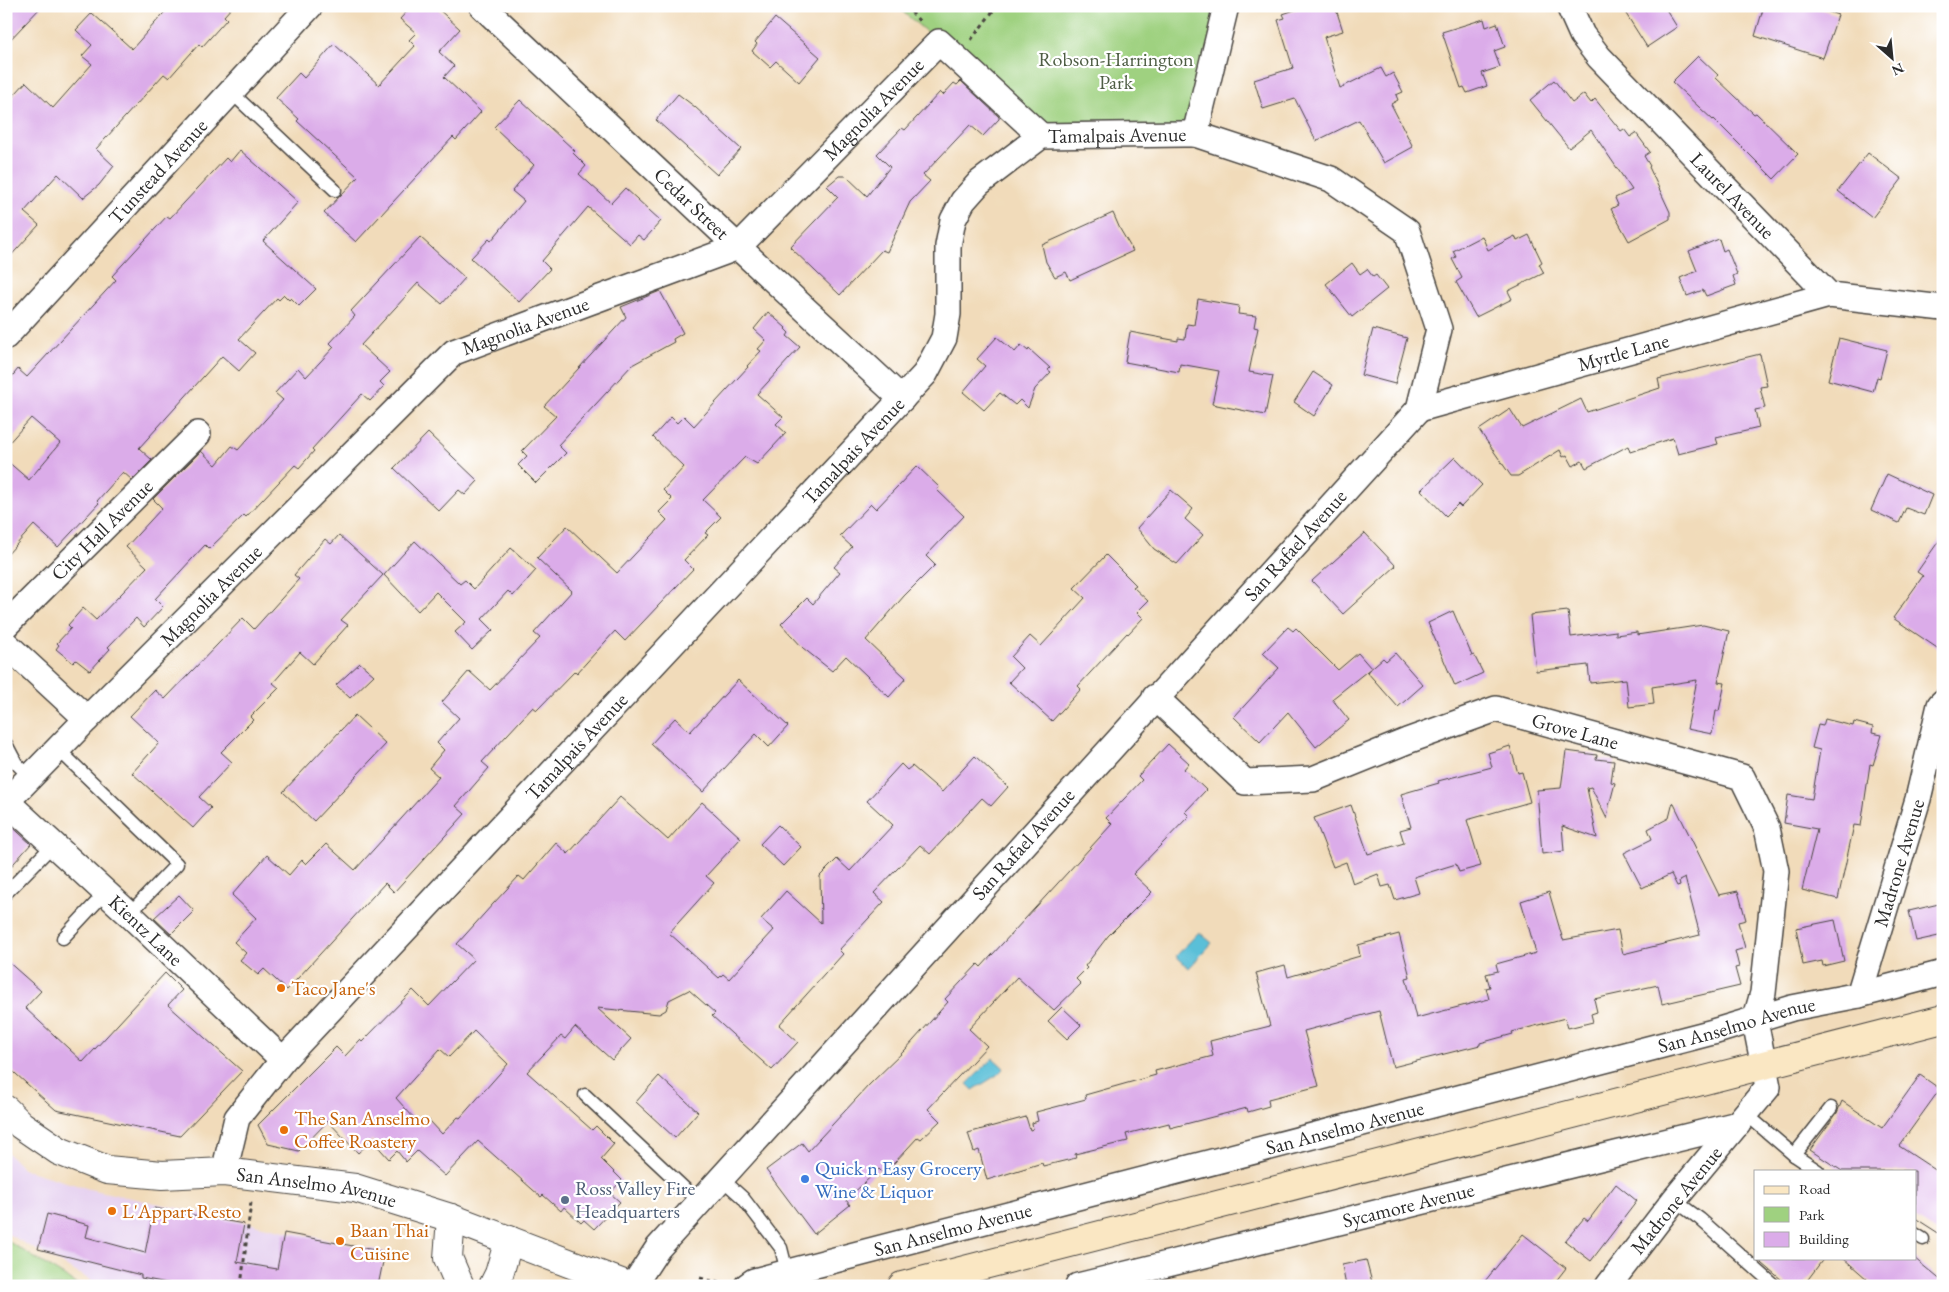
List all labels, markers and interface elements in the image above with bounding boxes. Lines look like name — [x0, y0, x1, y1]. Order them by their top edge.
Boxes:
north arrow — [1866, 32, 1916, 82]
park label: Robson-Harrington Park — [1038, 46, 1194, 95]
street label: Magnolia Avenue — [817, 52, 929, 166]
text: N — [1888, 59, 1907, 80]
street label: Tunstead Avenue — [103, 113, 213, 230]
street label: Tamalpais Avenue — [1048, 121, 1187, 149]
street label: Laurel Avenue — [1685, 146, 1781, 244]
street label: Cedar Street — [648, 162, 736, 246]
street label: Magnolia Avenue — [458, 290, 593, 361]
street label: Myrtle Lane — [1575, 327, 1672, 377]
street label: Tamalpais Avenue — [796, 391, 910, 510]
street label: City Hall Avenue — [45, 473, 158, 586]
street label: San Rafael Avenue — [1238, 483, 1352, 606]
street label: Magnolia Avenue — [154, 539, 267, 652]
street label: Tamalpais Avenue — [520, 687, 633, 806]
street label: Grove Lane — [1529, 707, 1622, 755]
street label: San Rafael Avenue — [966, 782, 1080, 905]
street label: Madrone Avenue — [1867, 796, 1930, 930]
street label: Kientz Lane — [103, 889, 189, 972]
place label: Taco Jane's — [291, 975, 376, 1001]
marker: Taco Jane's — [275, 982, 287, 994]
street label: San Anselmo Avenue — [1655, 991, 1817, 1059]
street label: San Anselmo Avenue — [1263, 1095, 1427, 1161]
place label: The San Anselmo Coffee Roastery — [294, 1105, 430, 1154]
marker: The San Anselmo Coffee Roastery — [278, 1124, 290, 1136]
street label: Madrone Avenue — [1624, 1140, 1728, 1259]
place label: Quick n Easy Grocery Wine & Liquor — [815, 1155, 982, 1204]
street label: San Anselmo Avenue — [235, 1161, 400, 1213]
legend — [1754, 1170, 1916, 1260]
marker: Quick n Easy Grocery Wine & Liquor — [799, 1173, 811, 1185]
place label: Ross Valley Fire Headquarters — [575, 1175, 695, 1224]
street label: Sycamore Avenue — [1340, 1176, 1477, 1234]
text: Road — [1799, 1179, 1831, 1198]
marker: Ross Valley Fire Headquarters — [559, 1194, 571, 1206]
street label: San Anselmo Avenue — [871, 1196, 1035, 1262]
place label: L'Appart Resto — [122, 1198, 242, 1224]
marker: L'Appart Resto — [106, 1205, 118, 1217]
text: Park — [1799, 1205, 1826, 1224]
place label: Baan Thai Cuisine — [350, 1217, 429, 1266]
text: Building — [1799, 1229, 1849, 1248]
marker: Baan Thai Cuisine — [334, 1235, 346, 1247]

